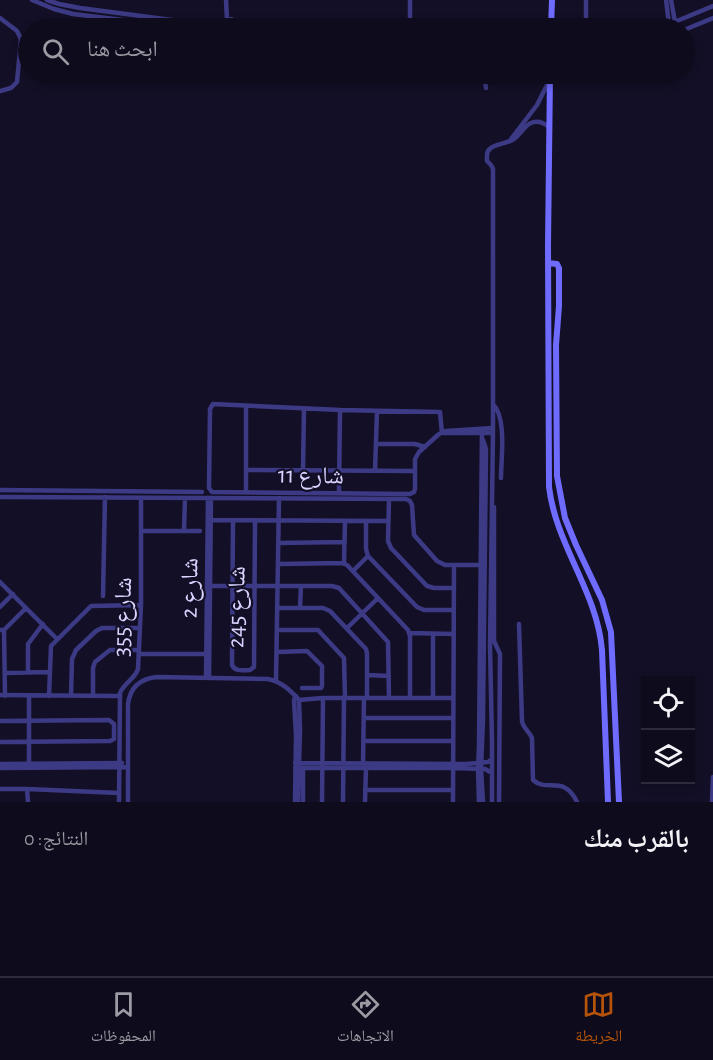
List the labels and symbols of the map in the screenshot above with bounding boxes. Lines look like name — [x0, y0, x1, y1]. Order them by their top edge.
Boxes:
street label: شارع 11 — [278, 463, 344, 491]
street label: شارع 2 — [177, 558, 205, 619]
street label: شارع 245 — [224, 566, 252, 648]
street label: شارع 355 — [110, 577, 138, 657]

